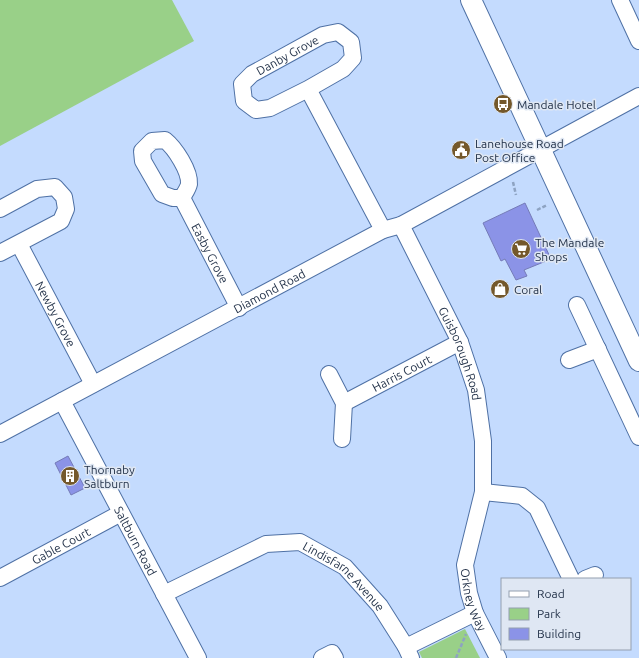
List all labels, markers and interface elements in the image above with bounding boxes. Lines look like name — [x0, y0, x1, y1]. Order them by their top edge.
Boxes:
street label: Danby Grove — [254, 32, 321, 77]
bus stop icon: Mandale Hotel — [492, 93, 514, 115]
place label: Mandale Hotel — [517, 98, 596, 111]
place label: Lanehouse Road Post Office — [475, 137, 564, 164]
public building icon: Lanehouse Road Post Office — [450, 139, 472, 161]
street label: Easby Grove — [190, 221, 231, 285]
place label: The Mandale Shops — [535, 236, 604, 263]
supermarket icon: The Mandale Shops — [510, 238, 532, 260]
street label: Diamond Road — [231, 266, 307, 315]
shop icon: Coral — [489, 278, 511, 300]
street label: Newby Grove — [33, 279, 78, 349]
place label: Coral — [514, 283, 542, 296]
street label: Guisborough Road — [437, 304, 484, 401]
street label: Harris Court — [370, 352, 434, 394]
place label: Thornaby Saltburn — [84, 463, 135, 490]
building icon: Thornaby Saltburn — [59, 465, 81, 487]
street label: Saltburn Road — [112, 504, 159, 577]
street label: Gable Court — [29, 524, 92, 566]
street label: Lindisfarne Avenue — [301, 539, 388, 613]
street label: Orkney Way — [459, 567, 489, 633]
legend — [501, 578, 631, 650]
text: Road — [537, 587, 565, 600]
text: Park — [537, 607, 561, 620]
text: Building — [537, 627, 581, 640]

